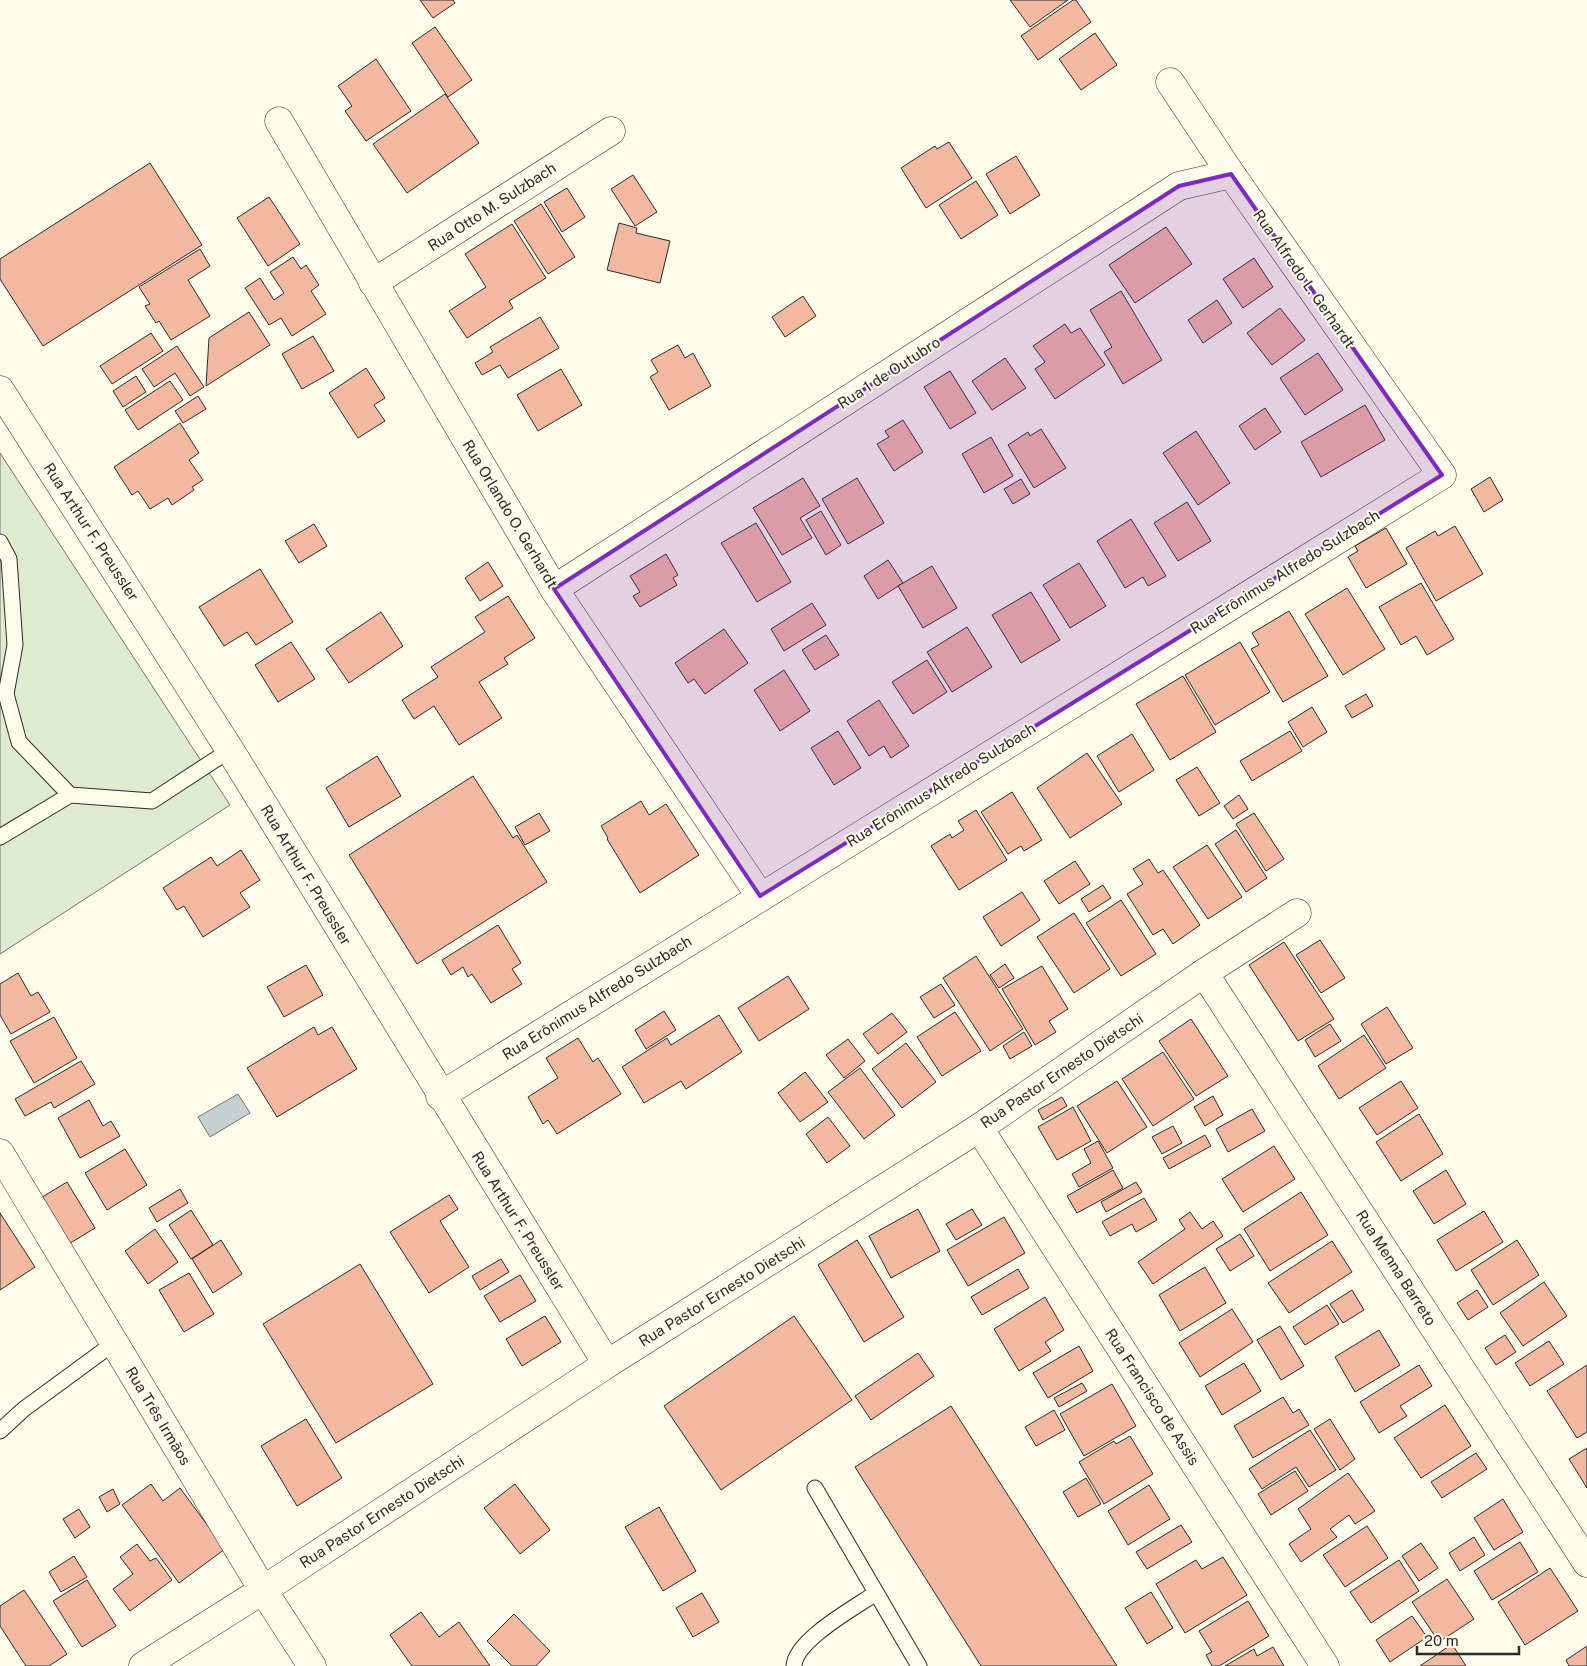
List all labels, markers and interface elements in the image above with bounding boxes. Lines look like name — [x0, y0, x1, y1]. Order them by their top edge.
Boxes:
street label: Rua Otto M. Sulzbach — [425, 159, 559, 254]
street label: Rua Alfredo L. Gerhardt — [1250, 206, 1359, 351]
street label: Rua 1 de Outubro — [834, 333, 943, 412]
street label: Rua Orlando O. Gerhardt — [459, 437, 562, 591]
street label: Rua Arthur F. Preussler — [40, 460, 142, 604]
street label: Rua Erônimus Alfredo Sulzbach — [1187, 506, 1382, 637]
street label: Rua Erônimus Alfredo Sulzbach — [843, 719, 1038, 850]
street label: Rua Arthur F. Preussler — [258, 801, 355, 948]
street label: Rua Erônimus Alfredo Sulzbach — [499, 932, 694, 1063]
street label: Rua Pastor Ernesto Dietschi — [977, 1010, 1146, 1131]
street label: Rua Arthur F. Preussler — [469, 1148, 568, 1294]
street label: Rua Menna Barreto — [1353, 1207, 1440, 1328]
street label: Rua Pastor Ernesto Dietschi — [636, 1233, 808, 1350]
street label: Rua Francisco de Assis — [1102, 1325, 1203, 1468]
street label: Rua Três Irmãos — [122, 1363, 195, 1468]
street label: Rua Pastor Ernesto Dietschi — [296, 1452, 467, 1571]
scale bar — [1417, 1624, 1520, 1656]
text: 20 m — [1424, 1632, 1459, 1649]

